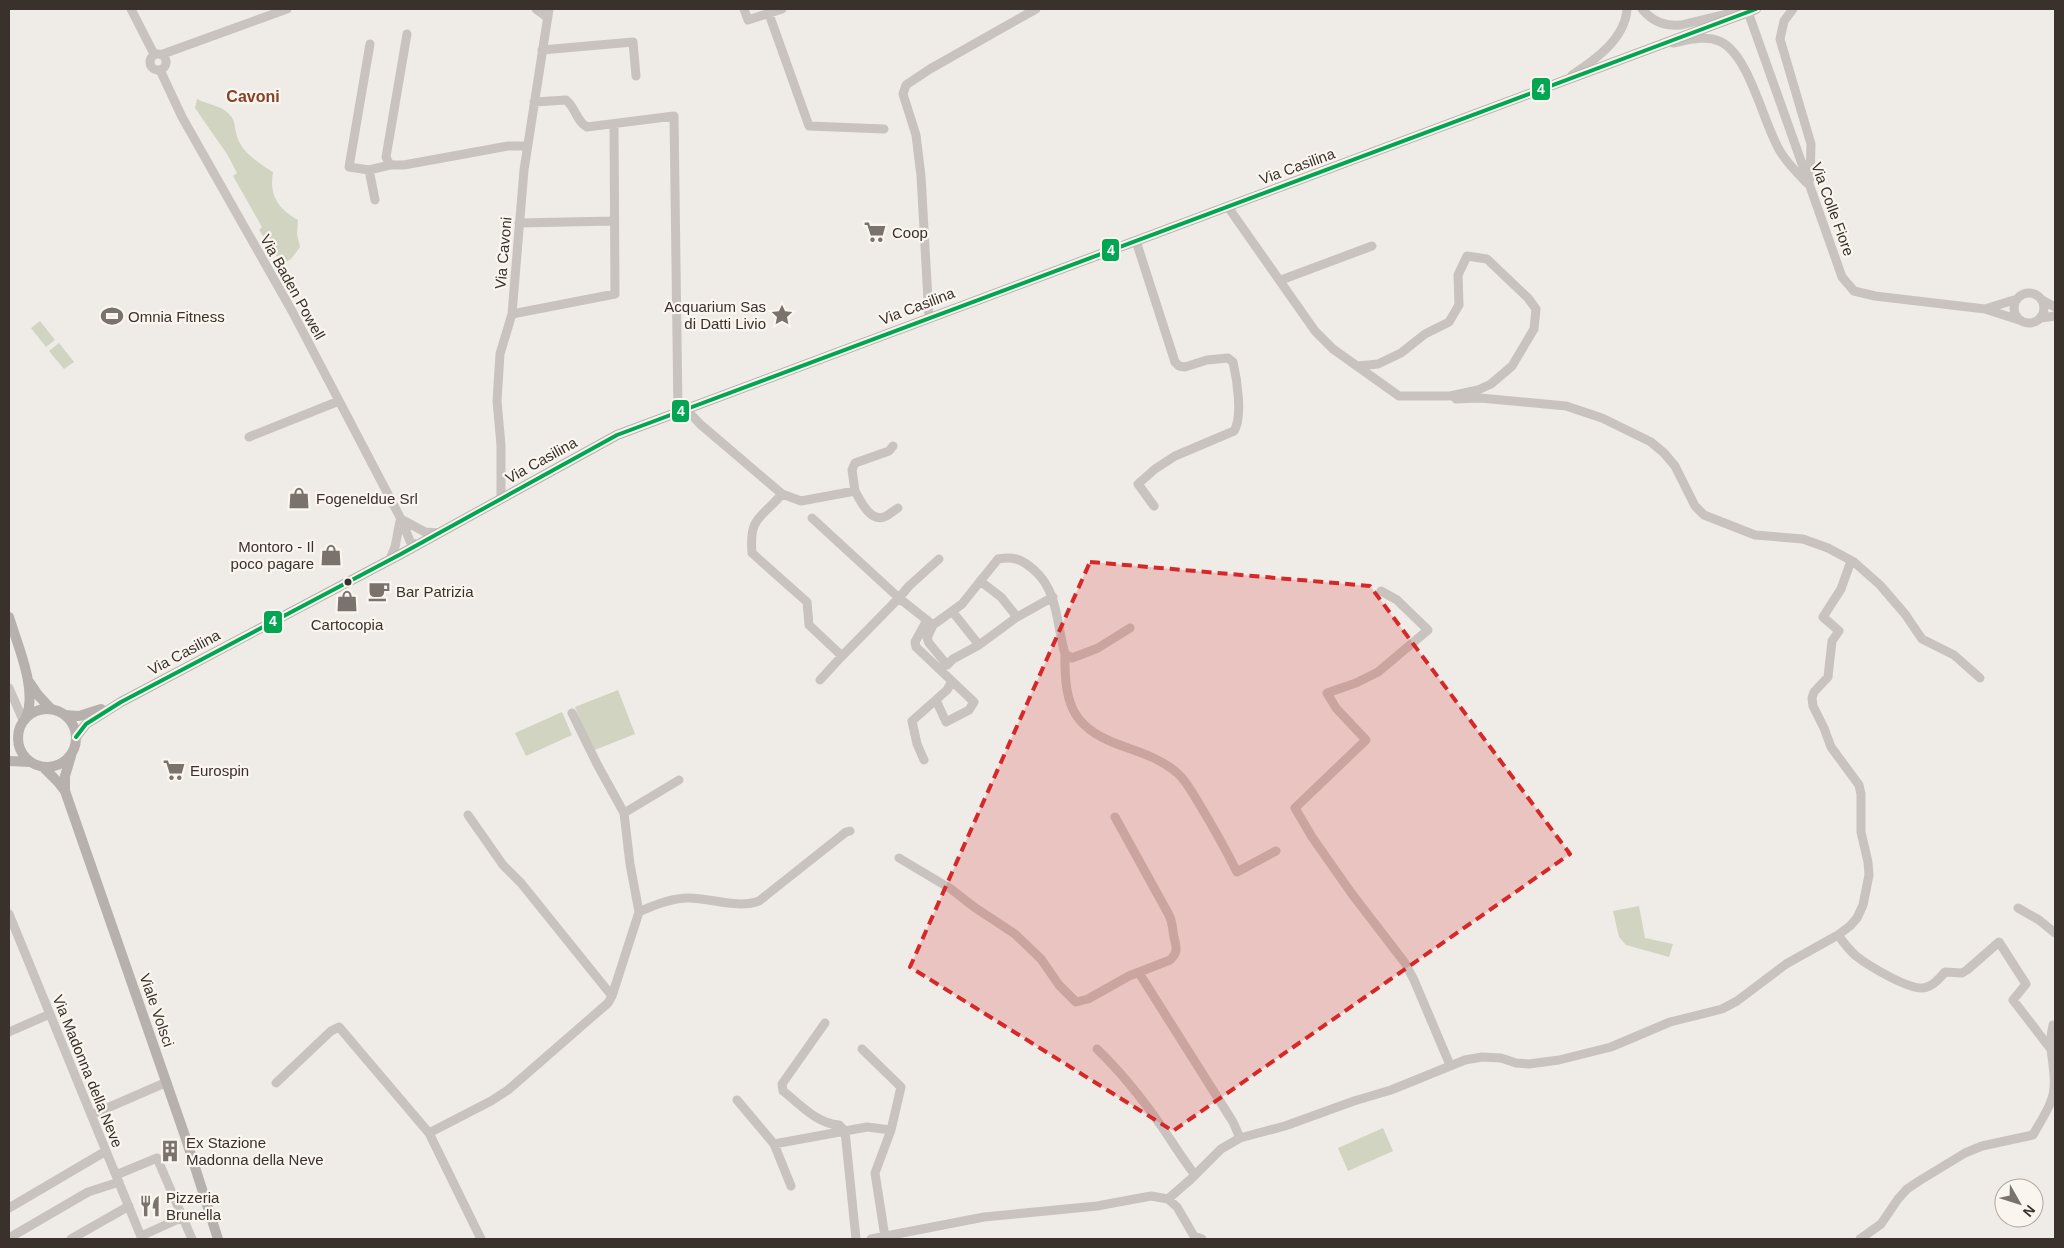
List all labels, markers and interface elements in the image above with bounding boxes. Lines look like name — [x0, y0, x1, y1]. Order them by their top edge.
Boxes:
line badge: 4 — [1531, 77, 1551, 101]
text: 4 — [1537, 81, 1545, 97]
district label: Cavoni — [226, 88, 280, 105]
street label: Via Casilina — [1257, 144, 1338, 187]
street label: Via Colle Fiore — [1808, 160, 1858, 258]
street label: Via Cavoni — [491, 216, 515, 290]
supermarket icon: Coop — [862, 219, 888, 245]
place label: Coop — [892, 224, 928, 241]
street label: Via Baden Powell — [257, 232, 329, 342]
line badge: 4 — [1101, 238, 1120, 262]
text: 4 — [1107, 242, 1115, 258]
street label: Via Casilina — [877, 284, 958, 328]
place label: Acquarium Sas di Datti Livio — [664, 298, 766, 332]
place icon: Acquarium Sas di Datti Livio — [769, 302, 795, 328]
sports icon: Omnia Fitness — [99, 303, 125, 329]
place label: Omnia Fitness — [128, 308, 225, 325]
line badge: 4 — [671, 399, 690, 423]
text: 4 — [677, 403, 685, 419]
street label: Via Casilina — [502, 433, 580, 487]
shop icon: Fogeneldue Srl — [286, 485, 312, 511]
place label: Fogeneldue Srl — [316, 490, 418, 507]
place label: Montoro - Il poco pagare — [231, 538, 314, 572]
shop icon: Montoro - Il poco pagare — [318, 542, 344, 568]
unlabelled marker — [343, 577, 353, 587]
cafe icon: Bar Patrizia — [366, 578, 392, 604]
place label: Bar Patrizia — [396, 583, 474, 600]
shop icon: Cartocopia — [334, 588, 360, 614]
line badge: 4 — [263, 610, 283, 634]
text: 4 — [269, 613, 277, 629]
place label: Cartocopia — [311, 616, 384, 633]
street label: Via Casilina — [145, 626, 223, 678]
supermarket icon: Eurospin — [161, 757, 187, 783]
place label: Eurospin — [190, 762, 249, 779]
street label: Viale Volsci — [137, 971, 177, 1049]
street label: Via Madonna della Neve — [50, 992, 126, 1150]
place label: Ex Stazione Madonna della Neve — [186, 1134, 324, 1168]
building icon: Ex Stazione Madonna della Neve — [157, 1138, 183, 1164]
north arrow — [1994, 1178, 2044, 1228]
place label: Pizzeria Brunella — [166, 1189, 222, 1223]
restaurant icon: Pizzeria Brunella — [137, 1193, 163, 1219]
text: N — [2020, 1202, 2039, 1220]

